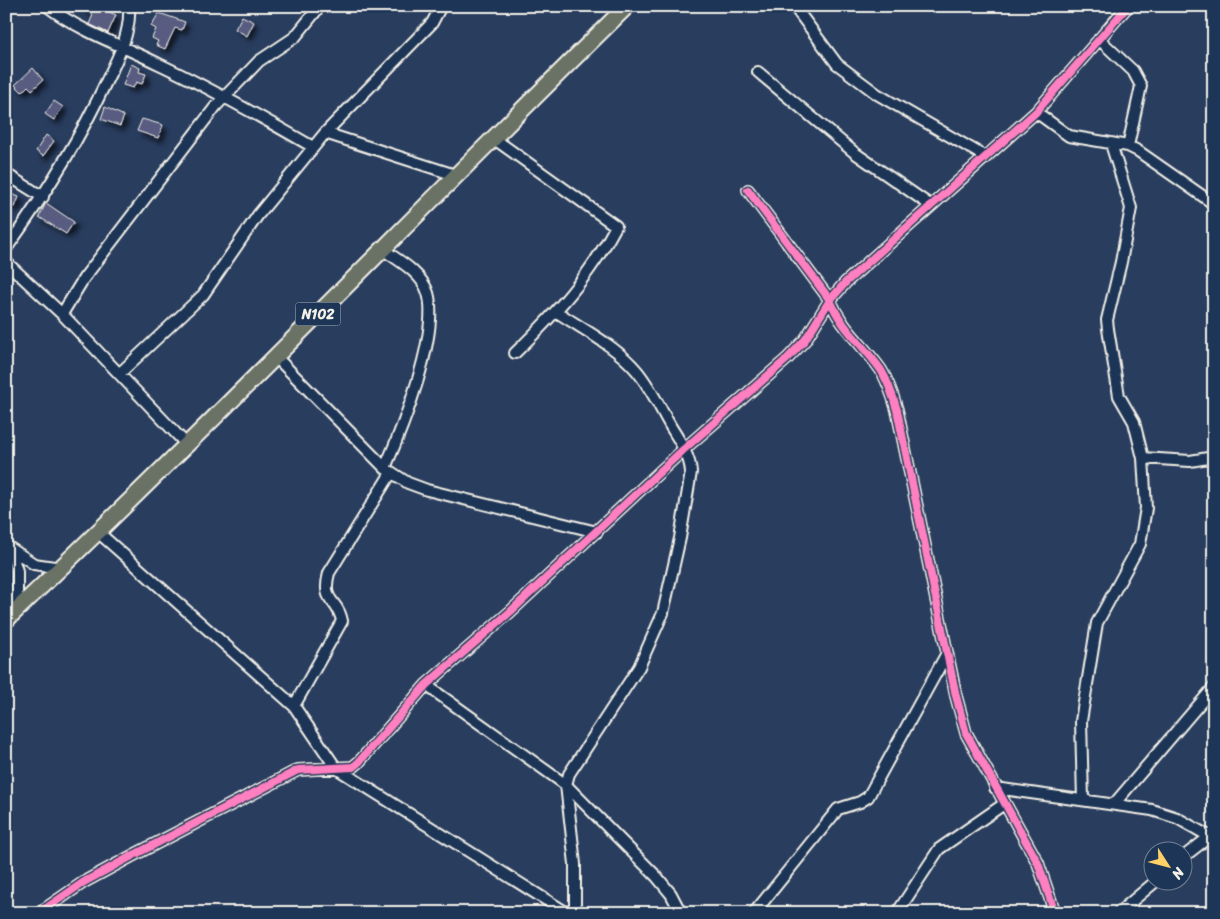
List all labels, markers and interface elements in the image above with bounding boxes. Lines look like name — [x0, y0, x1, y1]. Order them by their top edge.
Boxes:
road number: N102 — [296, 302, 340, 326]
north arrow — [1142, 842, 1192, 892]
text: N — [1165, 861, 1192, 885]

